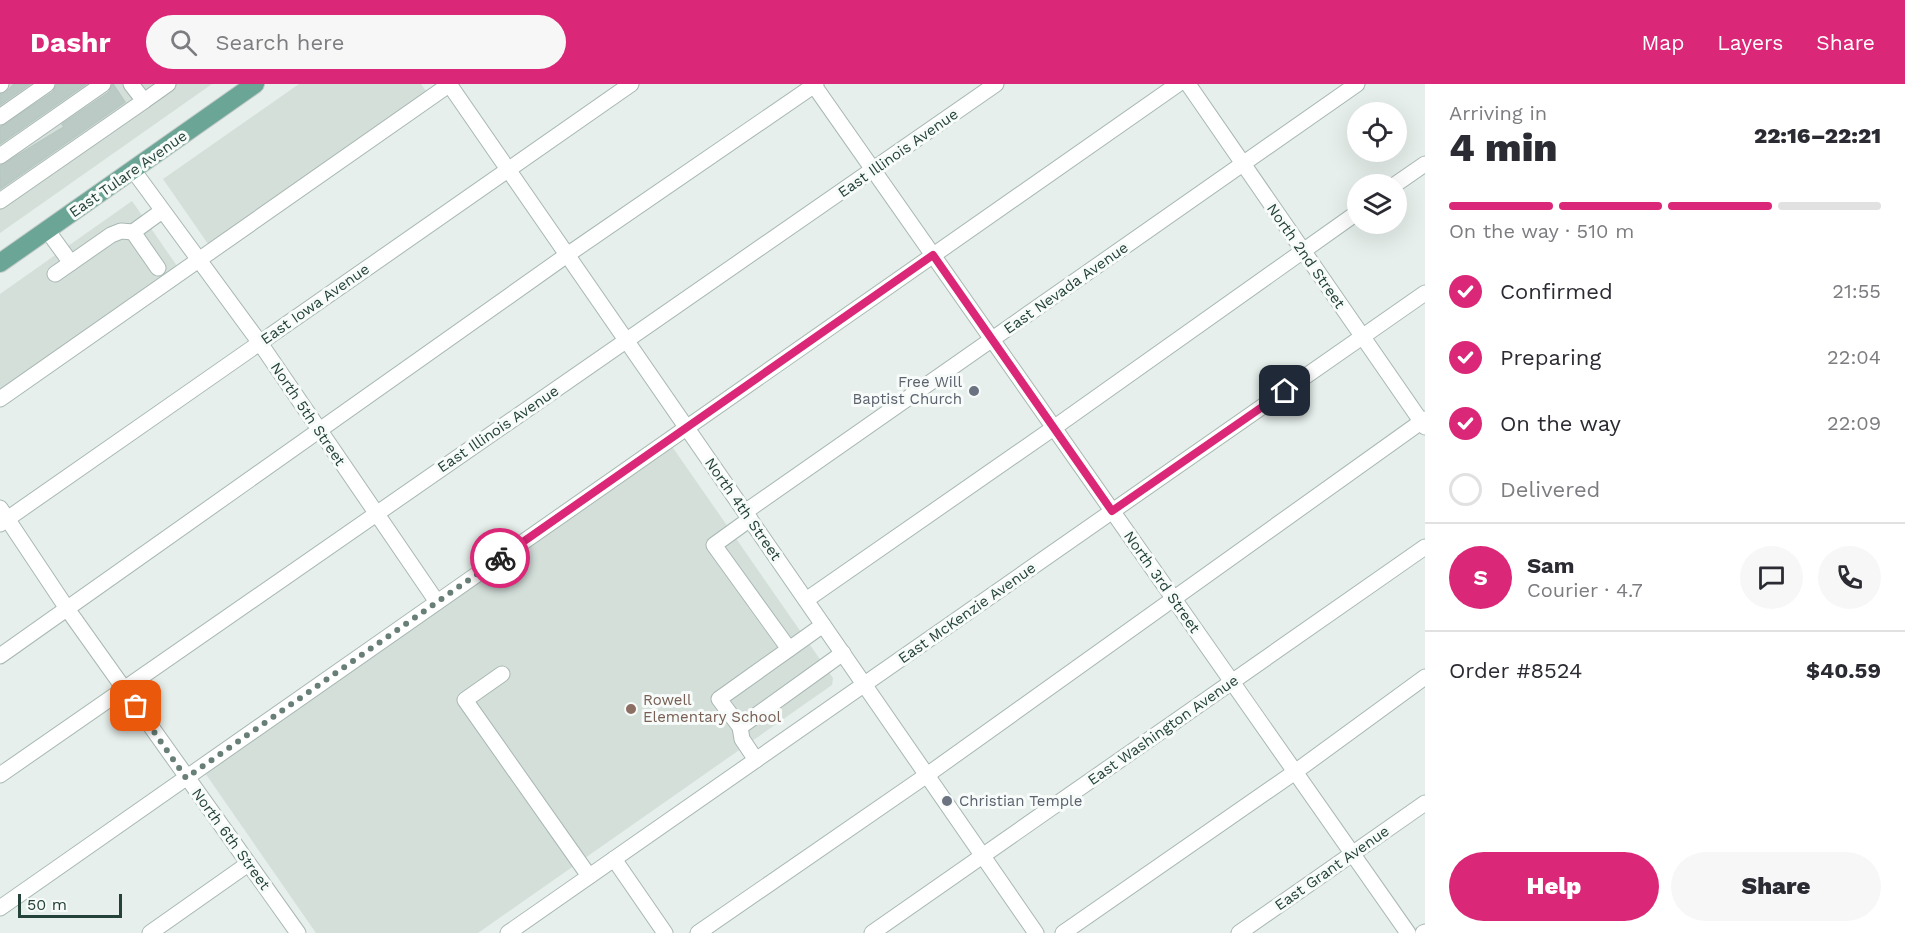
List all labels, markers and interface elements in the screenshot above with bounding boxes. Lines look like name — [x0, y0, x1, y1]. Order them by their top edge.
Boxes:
search box — [146, 15, 566, 69]
text: Dashr — [30, 26, 110, 59]
icon: search — [167, 26, 200, 59]
text: Search here — [215, 30, 344, 55]
text: Map — [1641, 30, 1684, 55]
text: Layers — [1717, 30, 1783, 55]
text: Share — [1816, 30, 1875, 55]
text: Arriving in — [1449, 101, 1547, 125]
map controls — [1347, 102, 1407, 234]
button: locate — [1347, 102, 1407, 162]
street label: East Illinois Avenue — [834, 105, 962, 201]
text: 22:16–22:21 — [1754, 123, 1881, 148]
text: 4 min — [1449, 125, 1558, 170]
street label: East Tulare Avenue — [66, 127, 190, 221]
button: layers — [1347, 174, 1407, 234]
street label: North 2nd Street — [1263, 200, 1349, 313]
text: On the way · 510 m — [1449, 219, 1634, 243]
street label: East Nevada Avenue — [1000, 238, 1132, 338]
street label: East Iowa Avenue — [257, 260, 373, 348]
icon: check — [1449, 275, 1482, 308]
text: Confirmed — [1500, 279, 1613, 304]
text: 21:55 — [1832, 279, 1881, 303]
icon: check — [1449, 341, 1482, 374]
text: Preparing — [1500, 345, 1601, 370]
text: 22:04 — [1827, 345, 1881, 369]
street label: North 5th Street — [267, 359, 350, 470]
pin — [1259, 365, 1310, 416]
place label: Free Will Baptist Church — [852, 373, 962, 408]
icon: home — [1268, 374, 1301, 407]
street label: East Illinois Avenue — [434, 382, 562, 476]
marker: Free Will Baptist Church — [967, 384, 981, 398]
icon: check — [1449, 407, 1482, 440]
text: On the way — [1500, 411, 1621, 436]
text: 22:09 — [1827, 411, 1881, 435]
street label: North 4th Street — [701, 454, 786, 564]
text: Delivered — [1500, 477, 1600, 502]
street label: North 3rd Street — [1120, 527, 1204, 637]
courier — [470, 528, 530, 588]
icon: bike — [484, 542, 517, 575]
button: chat — [1740, 546, 1803, 609]
button: phone — [1818, 546, 1881, 609]
text: Sam — [1527, 553, 1575, 578]
street label: East McKenzie Avenue — [895, 559, 1039, 667]
text: S — [1473, 565, 1488, 590]
text: Courier · 4.7 — [1527, 578, 1643, 602]
text: Order #8524 — [1449, 658, 1582, 683]
text: $40.59 — [1806, 658, 1881, 683]
street label: East Washington Avenue — [1084, 671, 1242, 789]
pin — [110, 680, 161, 731]
icon: bag — [119, 689, 152, 722]
place label: Rowell Elementary School — [643, 691, 782, 726]
marker: Rowell Elementary School — [624, 702, 638, 716]
street label: North 6th Street — [188, 785, 274, 894]
place label: Christian Temple — [959, 792, 1082, 810]
marker: Christian Temple — [940, 794, 954, 808]
street label: East Grant Avenue — [1271, 822, 1393, 914]
button: Help — [1449, 852, 1659, 921]
button: Share — [1671, 852, 1881, 921]
scale bar — [18, 891, 122, 918]
text: 50 m — [27, 895, 67, 914]

